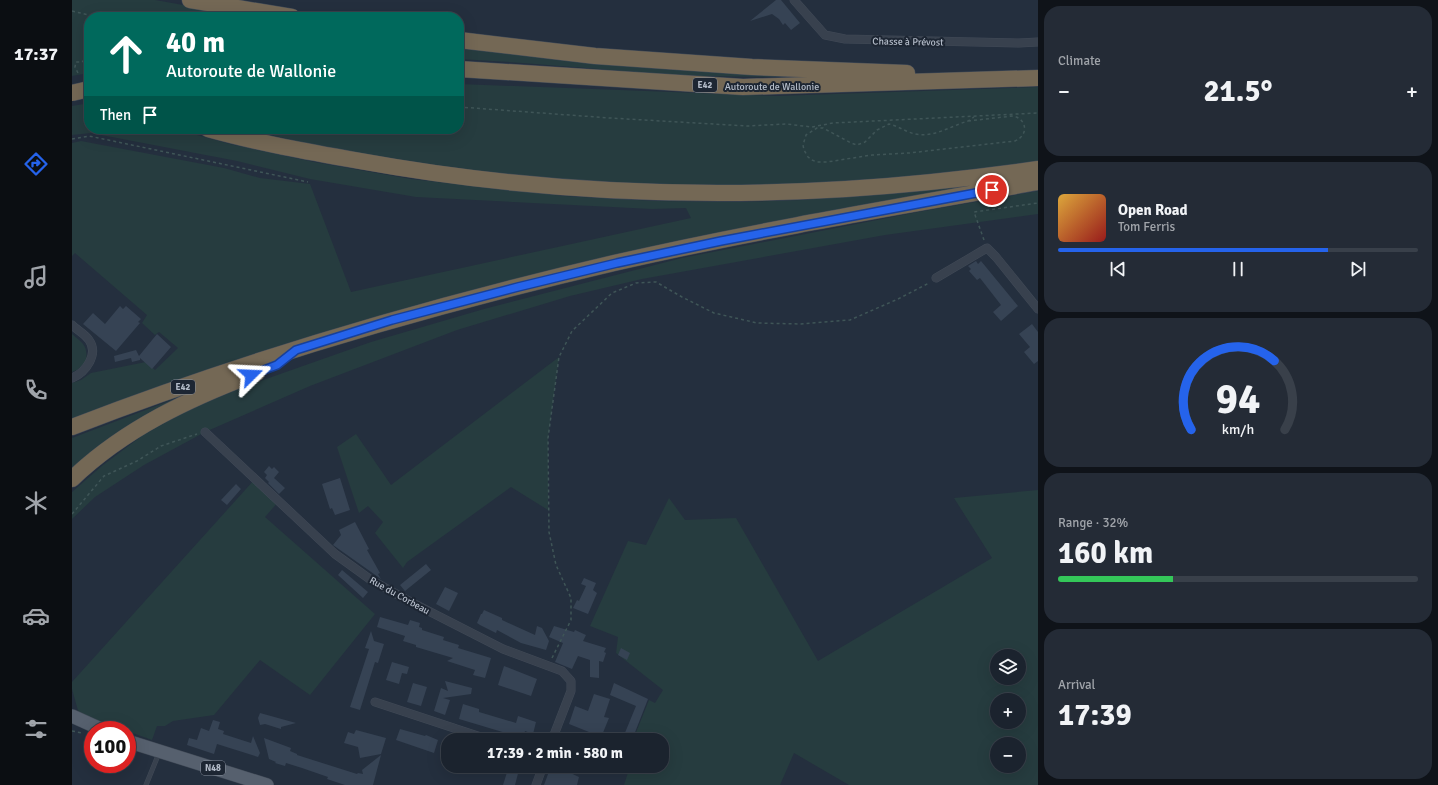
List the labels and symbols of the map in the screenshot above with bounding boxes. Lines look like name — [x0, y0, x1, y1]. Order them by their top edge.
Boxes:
street label: Chasse à Prévost — [872, 35, 944, 49]
road number: E42 — [693, 78, 717, 92]
street label: Autoroute de Wallonie — [725, 81, 819, 93]
pin — [975, 173, 1009, 207]
position arrow — [230, 354, 272, 396]
road number: E42 — [171, 380, 195, 394]
street label: Rue du Corbeau — [367, 574, 432, 617]
speed limit sign: 100 — [84, 721, 136, 773]
road number: N48 — [201, 761, 225, 775]

